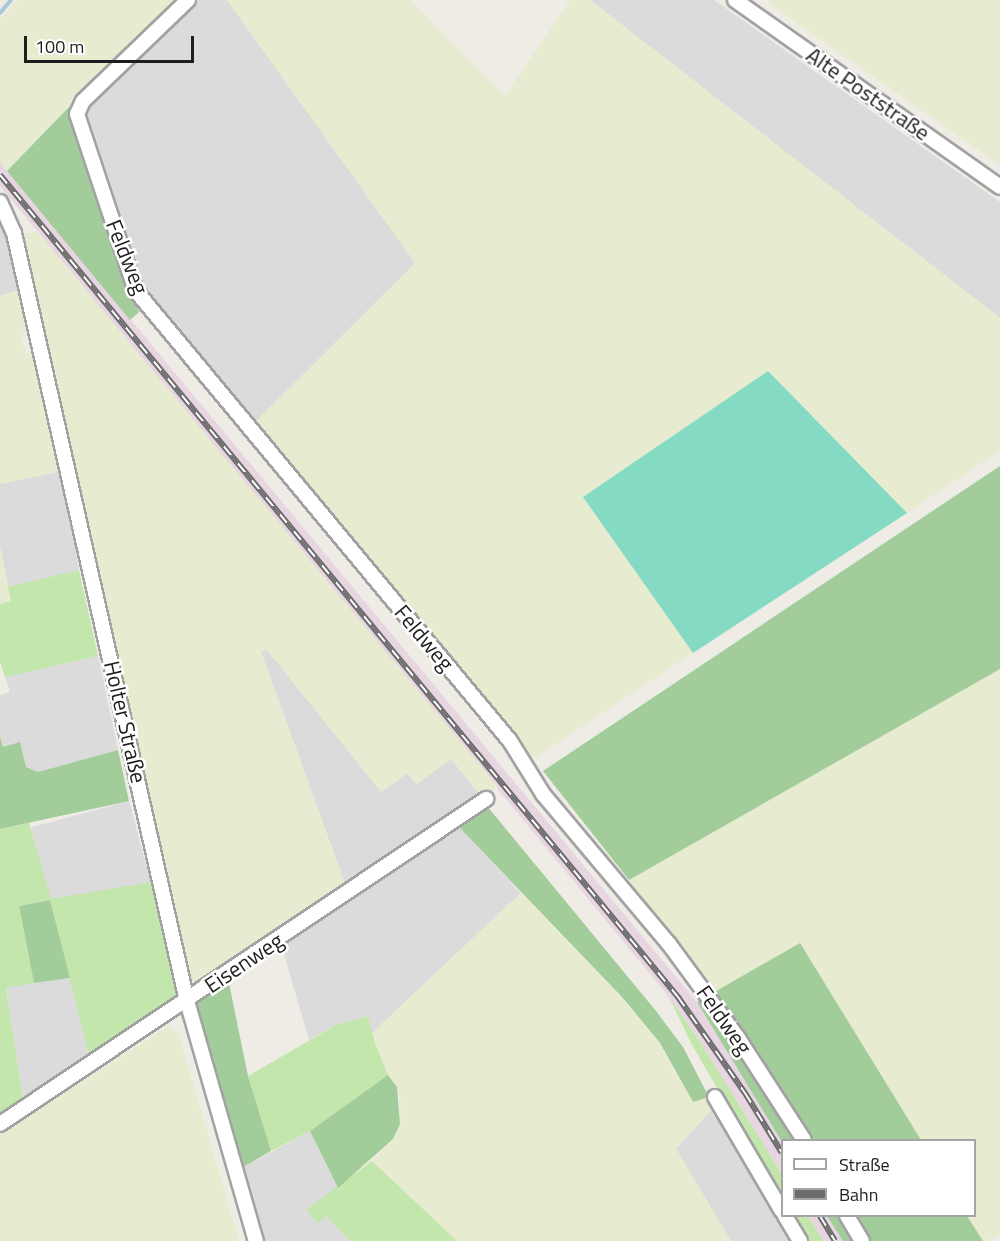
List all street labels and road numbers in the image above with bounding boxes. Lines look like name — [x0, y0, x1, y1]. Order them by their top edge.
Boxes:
street label: Alte Poststraße — [801, 42, 935, 146]
street label: Feldweg — [100, 216, 154, 298]
street label: Feldweg — [389, 600, 459, 676]
street label: Holter Straße — [98, 658, 152, 786]
street label: Eisenweg — [200, 927, 288, 999]
street label: Feldweg — [691, 980, 757, 1060]

